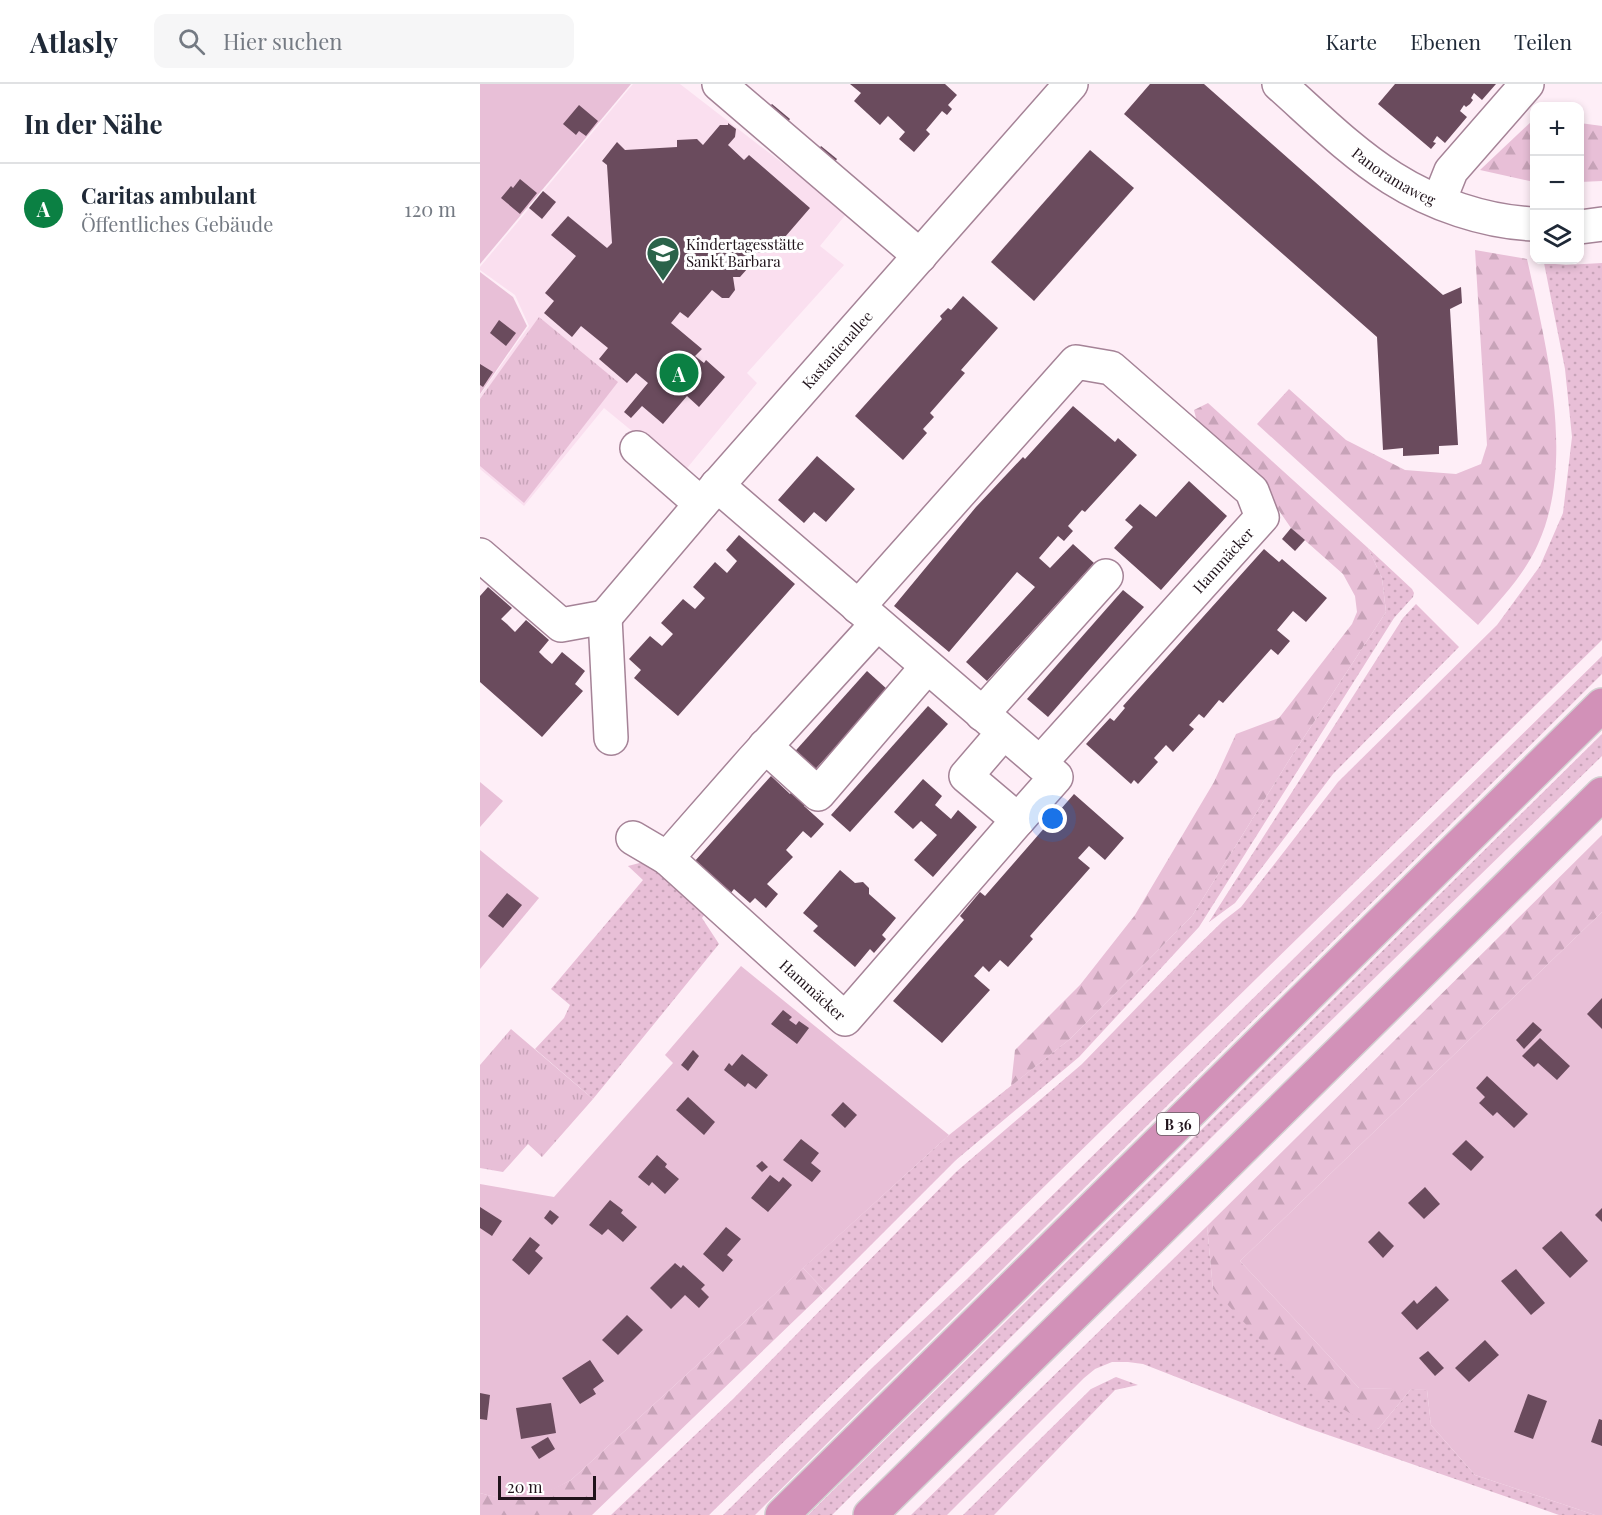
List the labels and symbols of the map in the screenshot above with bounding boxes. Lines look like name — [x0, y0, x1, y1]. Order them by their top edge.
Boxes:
street label: Panoramaweg — [1348, 143, 1439, 210]
place label: Kindertagesstätte Sankt Barbara — [686, 234, 804, 271]
school or university icon: Kindertagesstätte Sankt Barbara — [645, 235, 681, 282]
street label: Kastanienallee — [797, 306, 877, 393]
pin: A — [660, 350, 698, 396]
street label: Hammäcker — [1188, 523, 1258, 597]
your location — [1038, 804, 1067, 833]
street label: Hammäcker — [776, 955, 850, 1025]
road number: B 36 — [1157, 1113, 1199, 1135]
scale bar — [498, 1473, 596, 1500]

